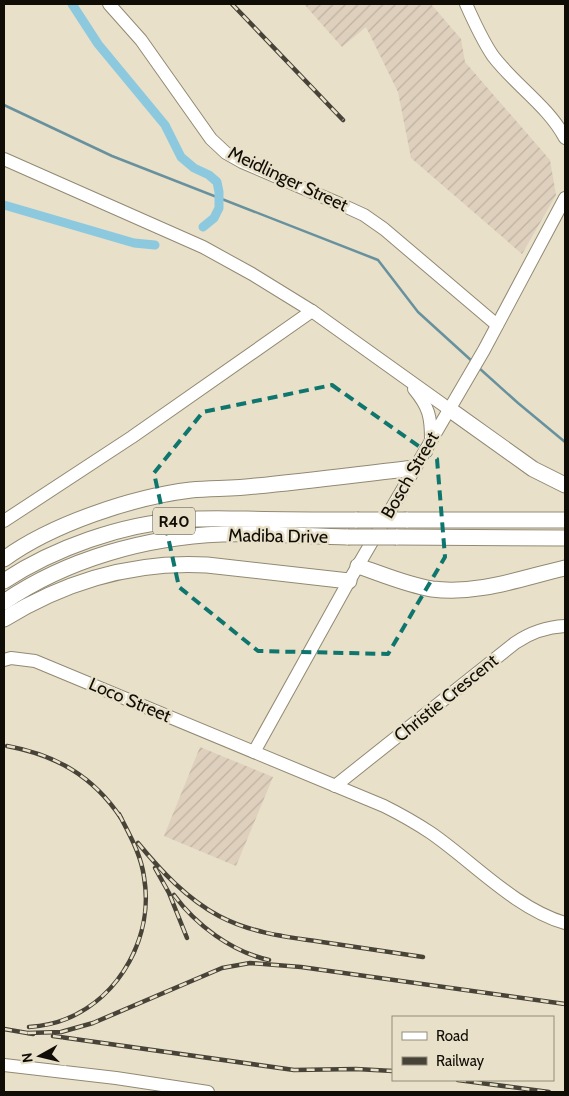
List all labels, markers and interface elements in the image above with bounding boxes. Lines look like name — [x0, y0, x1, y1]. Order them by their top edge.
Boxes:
street label: Meidlinger Street — [225, 142, 351, 216]
street label: Bosch Street — [376, 428, 444, 522]
road number: R40 — [153, 508, 195, 534]
street label: Madiba Drive — [228, 524, 328, 548]
street label: Christie Crescent — [390, 649, 502, 747]
street label: Loco Street — [86, 673, 174, 727]
legend — [392, 1016, 554, 1081]
text: Road — [436, 1027, 469, 1045]
north arrow — [15, 1031, 65, 1081]
text: N — [18, 1052, 37, 1064]
text: Railway — [436, 1052, 485, 1070]

